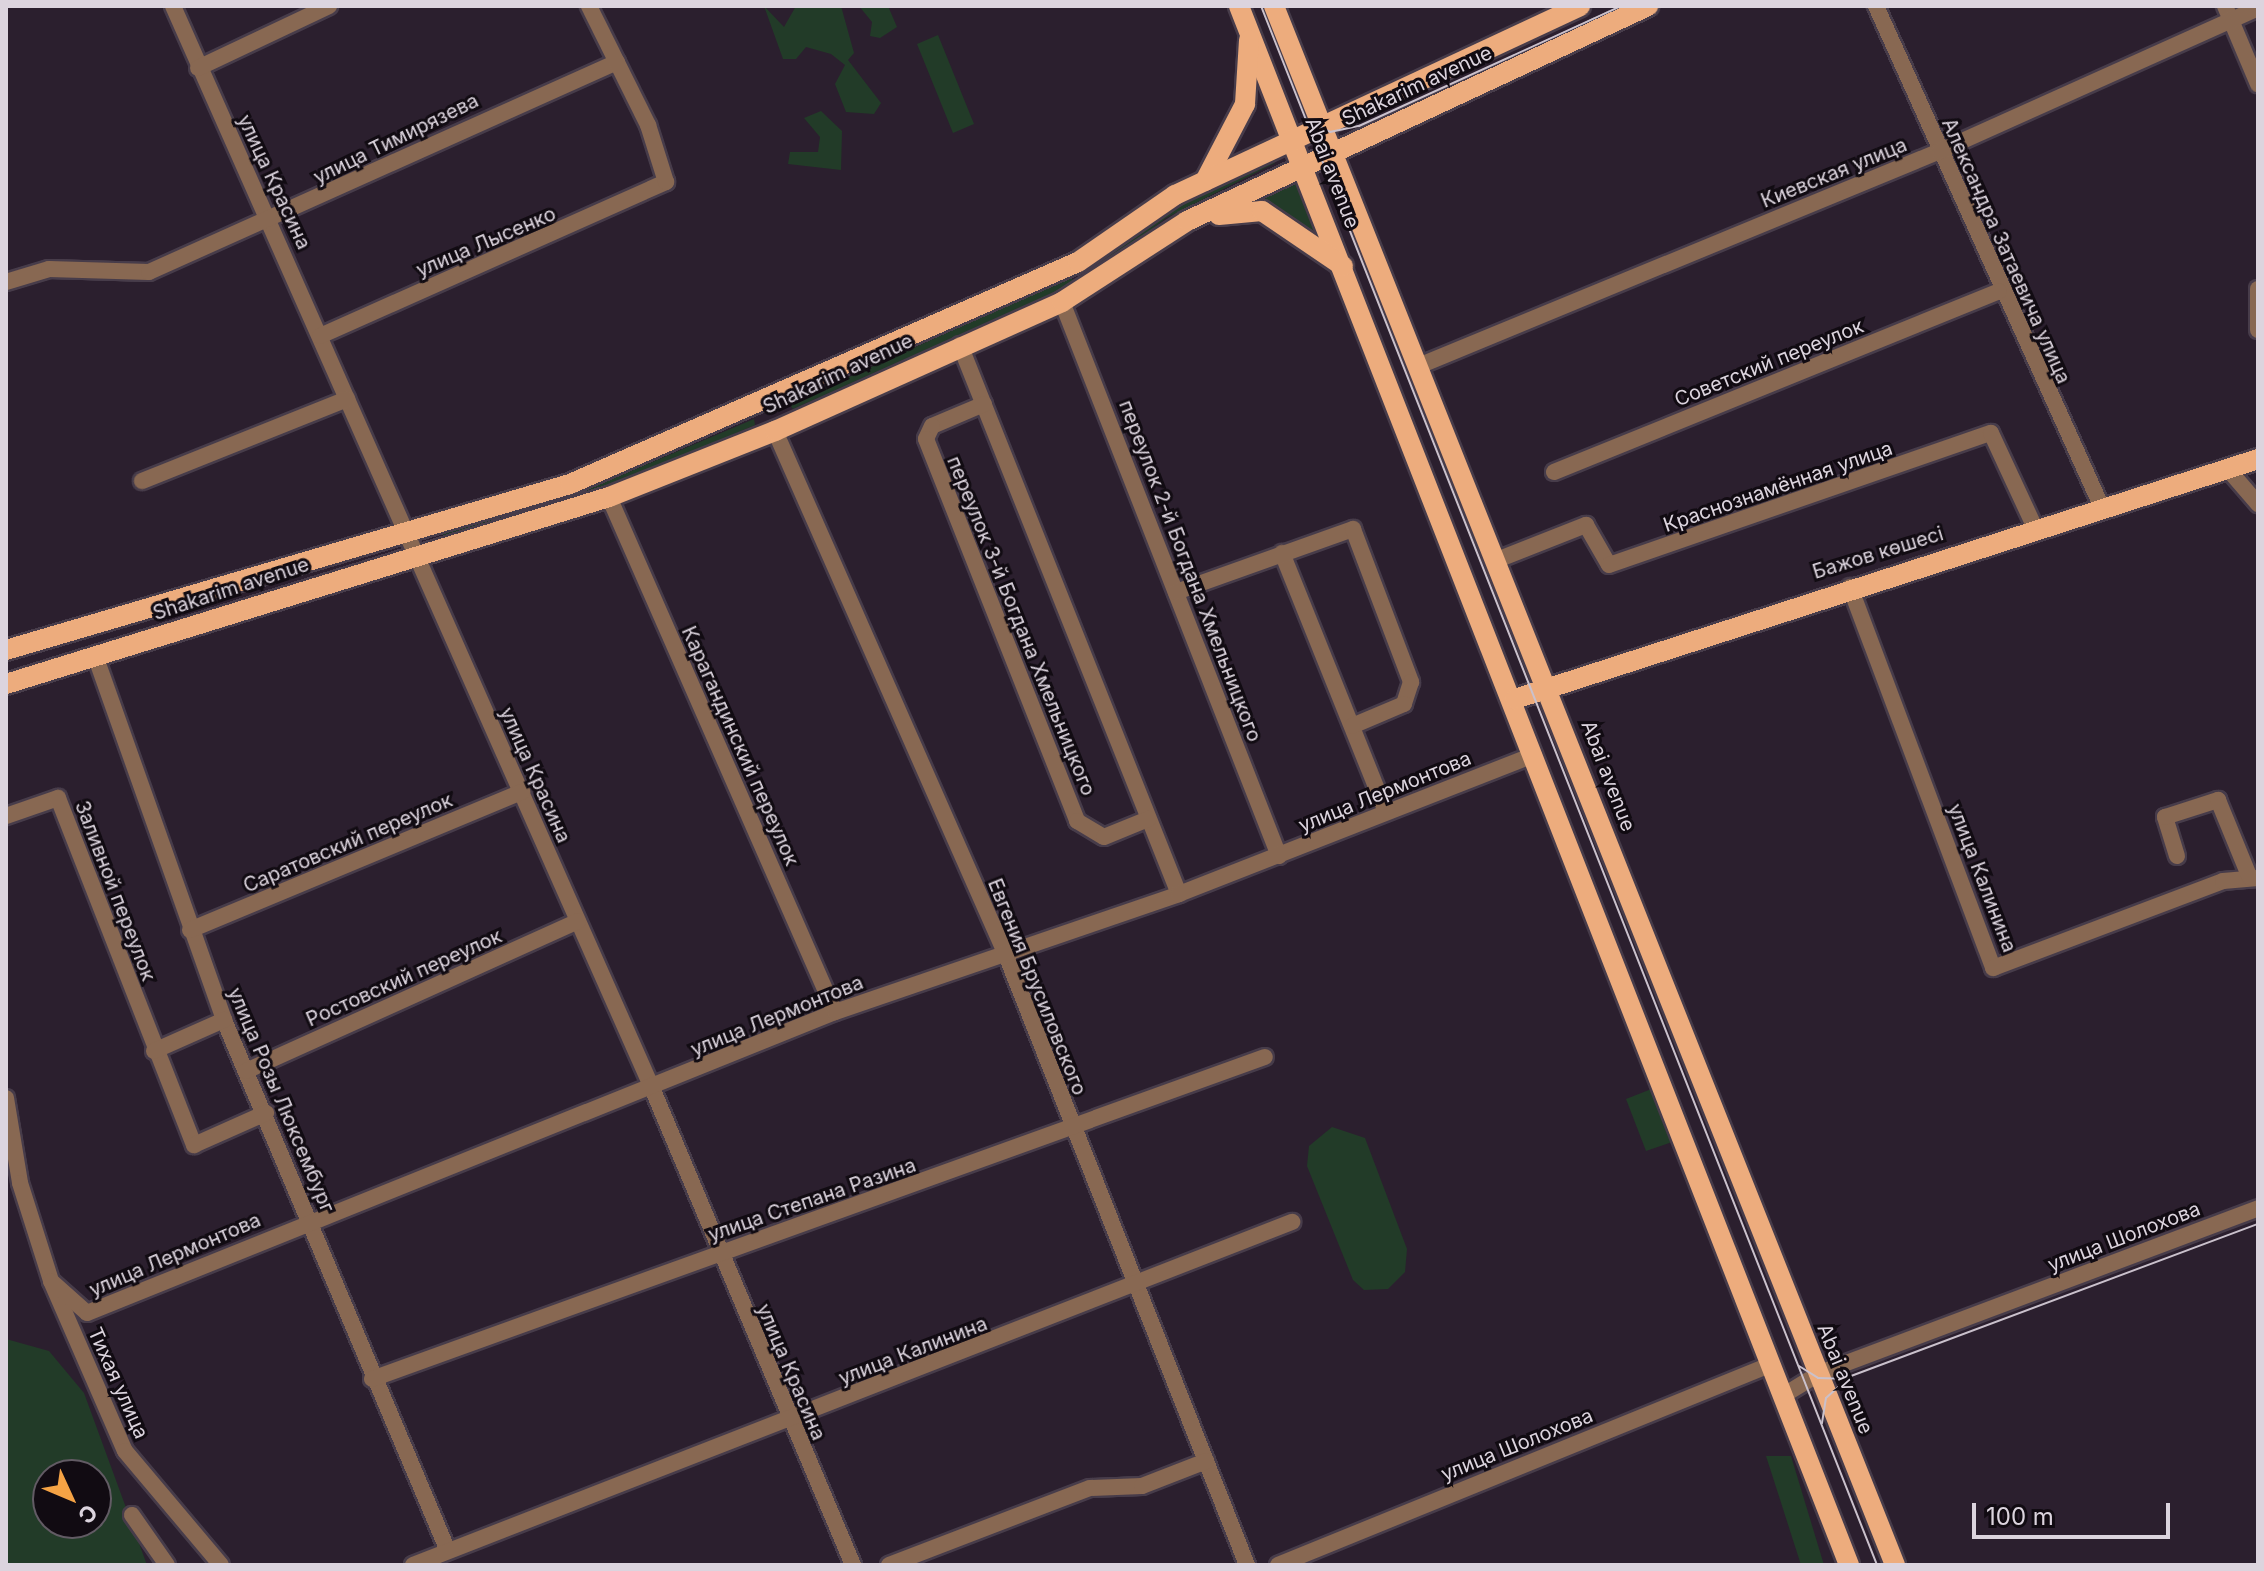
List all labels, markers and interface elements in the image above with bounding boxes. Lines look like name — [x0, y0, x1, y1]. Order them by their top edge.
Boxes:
street label: Shakarim avenue — [1338, 41, 1496, 131]
street label: улица Тимирязева — [310, 89, 482, 189]
street label: улица Красина — [232, 111, 316, 253]
street label: Abai avenue — [1300, 114, 1364, 232]
street label: Александра Затаевича улица — [1936, 115, 2076, 387]
street label: Киевская улица — [1758, 133, 1910, 213]
street label: улица Лысенко — [413, 202, 559, 282]
street label: Советский переулок — [1671, 314, 1867, 412]
street label: Shakarim avenue — [759, 329, 917, 419]
street label: переулок 2-й Богдана Хмельницкого — [1114, 397, 1266, 745]
street label: Краснознамённая улица — [1660, 436, 1896, 538]
street label: переулок 3-й Богдана Хмельницкого — [942, 453, 1100, 799]
street label: Бажов көшесі — [1810, 522, 1946, 584]
street label: Shakarim avenue — [150, 552, 312, 626]
street label: Карагандинский переулок — [676, 623, 804, 869]
street label: улица Красина — [494, 703, 576, 847]
street label: Abai avenue — [1576, 717, 1640, 835]
street label: улица Лермонтова — [1295, 746, 1475, 838]
street label: Саратовский переулок — [240, 788, 456, 898]
street label: Заливной переулок — [70, 798, 160, 984]
street label: улица Калинина — [1943, 800, 2021, 956]
street label: Евгения Брусиловского — [982, 875, 1092, 1099]
street label: Ростовский переулок — [303, 924, 505, 1032]
street label: улица Лермонтова — [687, 970, 867, 1062]
street label: улица Розы Люксембург — [223, 984, 339, 1216]
street label: улица Степана Разина — [705, 1153, 919, 1247]
street label: улица Шолохова — [2044, 1197, 2204, 1277]
street label: улица Лермонтова — [86, 1208, 264, 1302]
street label: улица Красина — [751, 1300, 831, 1444]
street label: улица Калинина — [835, 1312, 991, 1390]
street label: Abai avenue — [1812, 1320, 1878, 1438]
street label: Тихая улица — [83, 1324, 153, 1442]
street label: улица Шолохова — [1438, 1404, 1596, 1486]
north arrow — [32, 1459, 112, 1539]
scale bar — [1976, 1487, 2174, 1537]
text: С — [73, 1499, 103, 1529]
text: 100 m — [1986, 1502, 2054, 1531]

